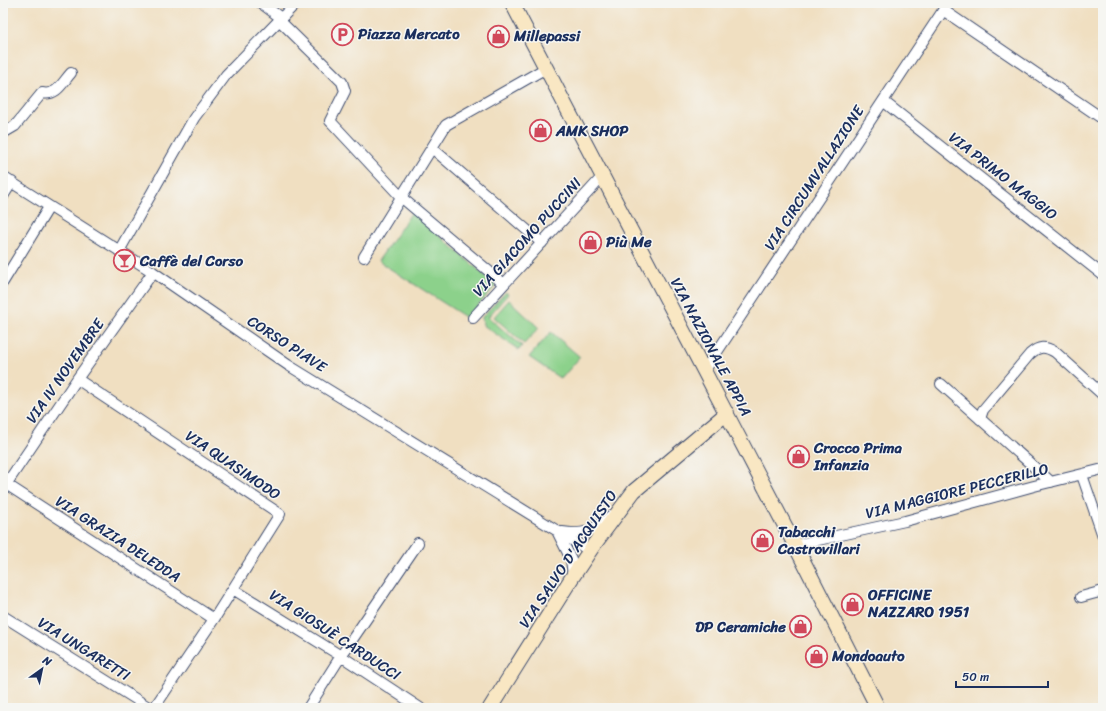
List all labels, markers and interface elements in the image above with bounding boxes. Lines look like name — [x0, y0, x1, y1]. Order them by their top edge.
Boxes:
parking icon: Piazza Mercato — [330, 21, 356, 47]
place label: Piazza Mercato — [358, 21, 460, 47]
shop icon: Millepassi — [485, 23, 511, 49]
place label: Millepassi — [513, 23, 581, 49]
street label: VIA CIRCUMVALLAZIONE — [757, 99, 872, 256]
shop icon: AMK SHOP — [528, 118, 554, 144]
place label: AMK SHOP — [555, 118, 628, 144]
street label: VIA PRIMO MAGGIO — [943, 125, 1063, 227]
street label: VIA GIACOMO PUCCINI — [466, 171, 588, 303]
shop icon: Più Me — [578, 229, 604, 255]
place label: Più Me — [606, 229, 652, 255]
bar icon: Caffè del Corso — [112, 248, 138, 274]
place label: Caffè del Corso — [139, 248, 243, 274]
street label: VIA NAZIONALE APPIA — [663, 273, 759, 421]
street label: CORSO PIAVE — [242, 308, 333, 380]
street label: VIA IV NOVEMBRE — [19, 312, 112, 429]
street label: VIA QUASIMODO — [180, 423, 286, 507]
place label: Crocco Prima Infanzia — [813, 435, 903, 478]
shop icon: Crocco Prima Infanzia — [785, 444, 811, 470]
street label: VIA MAGGIORE PECCERILLO — [863, 456, 1052, 526]
street label: VIA SALVO D'ACQUISTO — [512, 484, 624, 634]
street label: VIA GRAZIA DELEDDA — [50, 489, 186, 589]
place label: Tabacchi Castrovillari — [777, 519, 860, 562]
shop icon: Tabacchi Castrovillari — [750, 528, 776, 554]
place label: OFFICINE NAZZARO 1951 — [867, 582, 970, 625]
street label: VIA GIOSUÈ CARDUCCI — [264, 583, 406, 688]
shop icon: OFFICINE NAZZARO 1951 — [839, 591, 865, 617]
street label: VIA UNGARETTI — [34, 613, 134, 685]
place label: DP Ceramiche — [695, 614, 786, 640]
shop icon: DP Ceramiche — [788, 614, 814, 640]
shop icon: Mondoauto — [804, 643, 830, 669]
place label: Mondoauto — [831, 643, 905, 669]
north arrow — [22, 649, 62, 689]
scale bar — [956, 663, 1048, 689]
text: 50 m — [962, 666, 989, 688]

